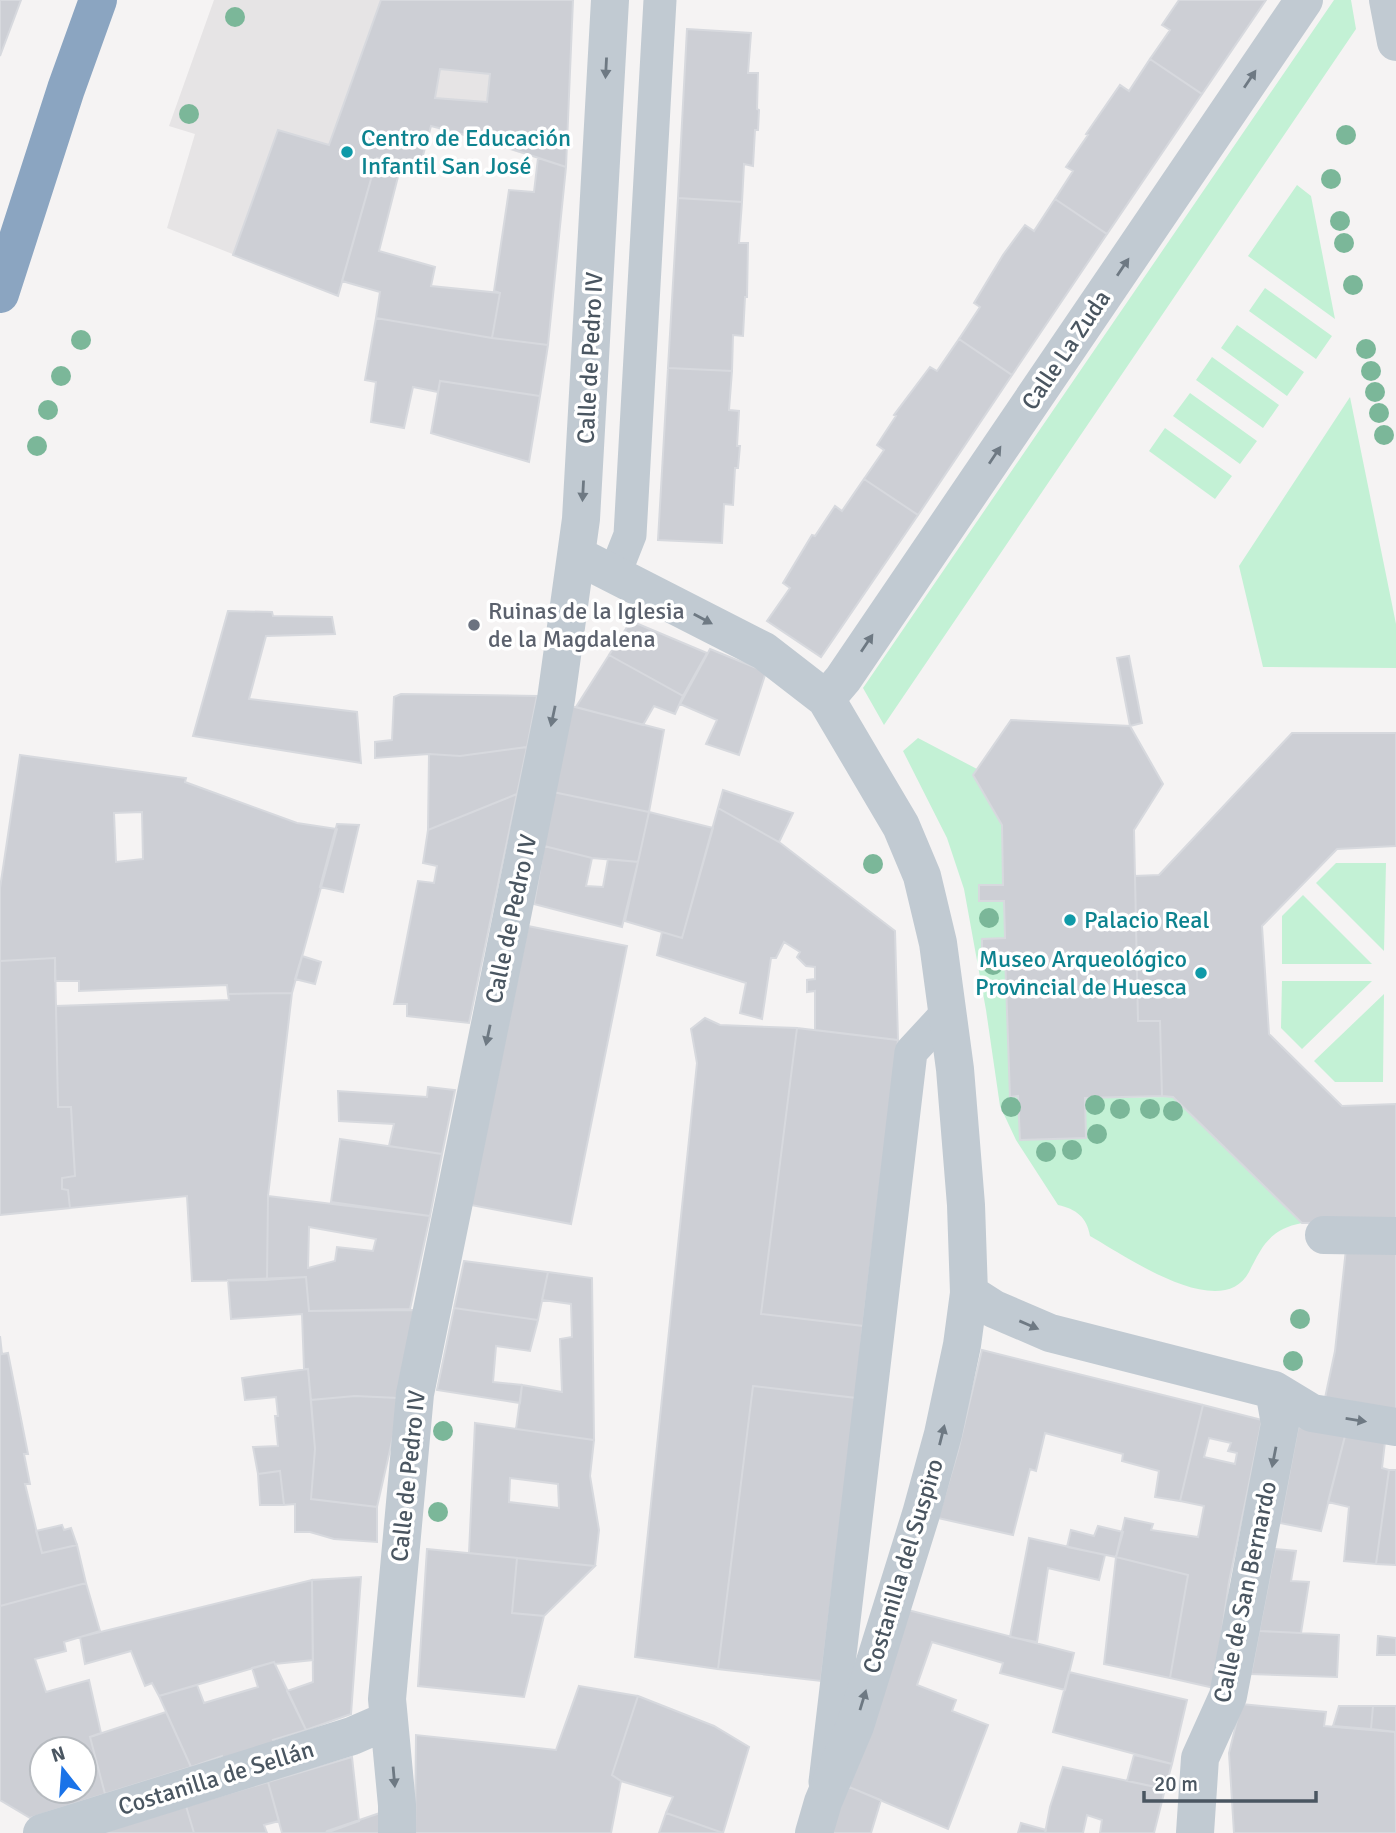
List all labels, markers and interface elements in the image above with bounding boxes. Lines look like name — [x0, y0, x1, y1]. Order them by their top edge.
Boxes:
one-way arrow — [600, 57, 611, 79]
one-way arrow — [1244, 69, 1257, 89]
place label: Centro de Educación Infantil San José — [361, 123, 571, 181]
marker: Centro de Educación Infantil San José — [339, 144, 355, 160]
one-way arrow — [1116, 257, 1129, 277]
street label: Calle de Pedro IV — [571, 271, 609, 445]
street label: Calle La Zuda — [1015, 284, 1117, 416]
one-way arrow — [988, 446, 1001, 465]
one-way arrow — [577, 480, 588, 502]
place label: Ruinas de la Iglesia de la Magdalena — [488, 596, 685, 654]
one-way arrow — [693, 613, 713, 624]
marker: Ruinas de la Iglesia de la Magdalena — [466, 617, 482, 633]
one-way arrow — [860, 634, 873, 653]
one-way arrow — [547, 705, 558, 727]
street label: Calle de Pedro IV — [478, 832, 544, 1006]
place label: Palacio Real — [1084, 905, 1210, 935]
marker: Palacio Real — [1062, 912, 1078, 928]
place label: Museo Arqueológico Provincial de Huesca — [975, 944, 1187, 1002]
marker: Museo Arqueológico Provincial de Huesca — [1193, 965, 1209, 981]
one-way arrow — [482, 1024, 493, 1046]
one-way arrow — [1019, 1319, 1040, 1330]
street label: Calle de Pedro IV — [384, 1389, 432, 1563]
one-way arrow — [1345, 1415, 1367, 1426]
one-way arrow — [937, 1424, 948, 1446]
one-way arrow — [1268, 1446, 1279, 1468]
street label: Costanilla del Suspiro — [856, 1455, 950, 1677]
street label: Calle de San Bernardo — [1207, 1478, 1283, 1706]
one-way arrow — [859, 1689, 869, 1710]
street label: Costanilla de Sellán — [114, 1734, 318, 1822]
north arrow — [28, 1735, 98, 1805]
text: N — [48, 1741, 68, 1768]
scale bar — [1144, 1759, 1316, 1803]
one-way arrow — [389, 1766, 400, 1788]
text: 20 m — [1154, 1771, 1198, 1797]

